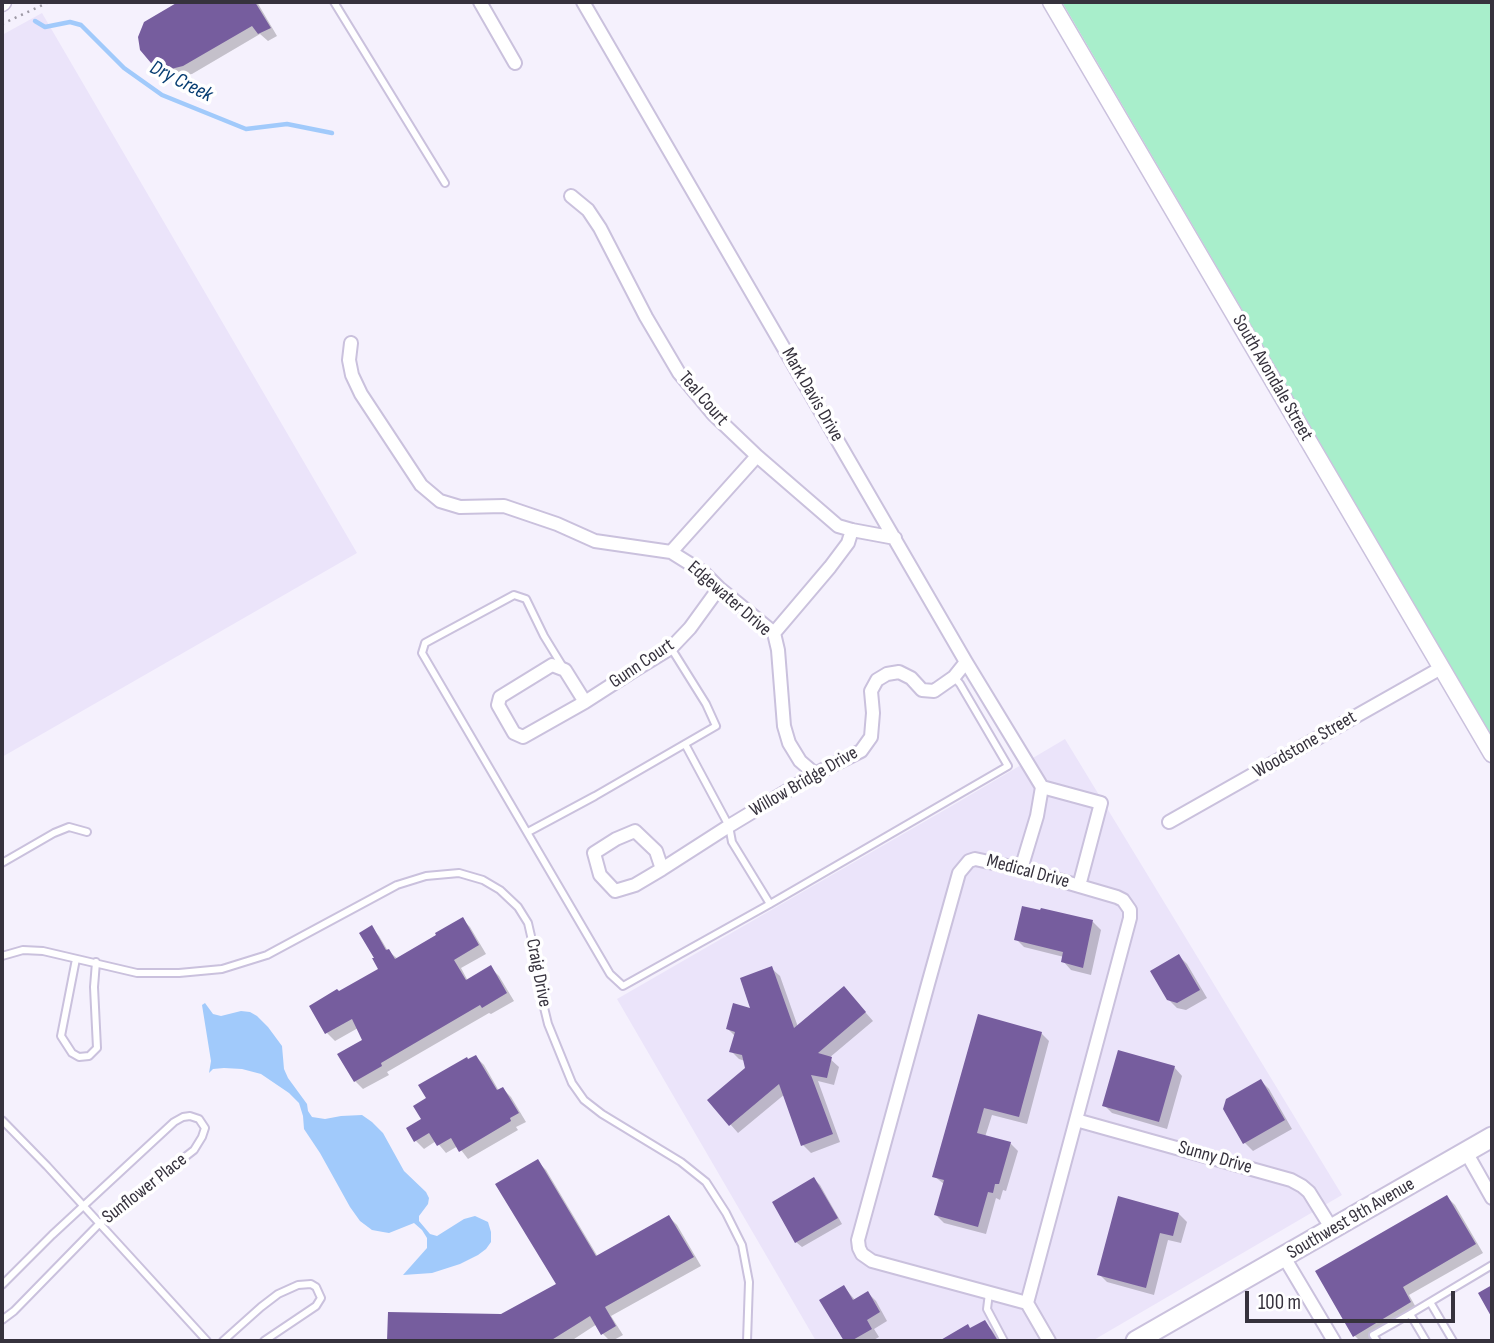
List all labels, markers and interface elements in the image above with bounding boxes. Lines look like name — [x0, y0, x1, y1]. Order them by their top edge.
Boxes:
water label: Dry Creek — [145, 56, 217, 108]
street label: South Avondale Street — [1227, 311, 1317, 445]
street label: Mark Davis Drive — [776, 344, 848, 446]
street label: Teal Court — [673, 367, 733, 431]
street label: Edgewater Drive — [683, 556, 775, 642]
street label: Gunn Court — [605, 634, 679, 694]
street label: Woodstone Street — [1250, 706, 1360, 784]
street label: Willow Bridge Drive — [746, 742, 862, 822]
street label: Medical Drive — [984, 850, 1072, 894]
street label: Craig Drive — [520, 937, 556, 1009]
street label: Sunny Drive — [1175, 1137, 1255, 1179]
street label: Sunflower Place — [98, 1149, 192, 1229]
street label: Southwest 9th Avenue — [1283, 1173, 1419, 1265]
scale bar — [1249, 1276, 1459, 1320]
text: 100 m — [1258, 1290, 1301, 1315]

